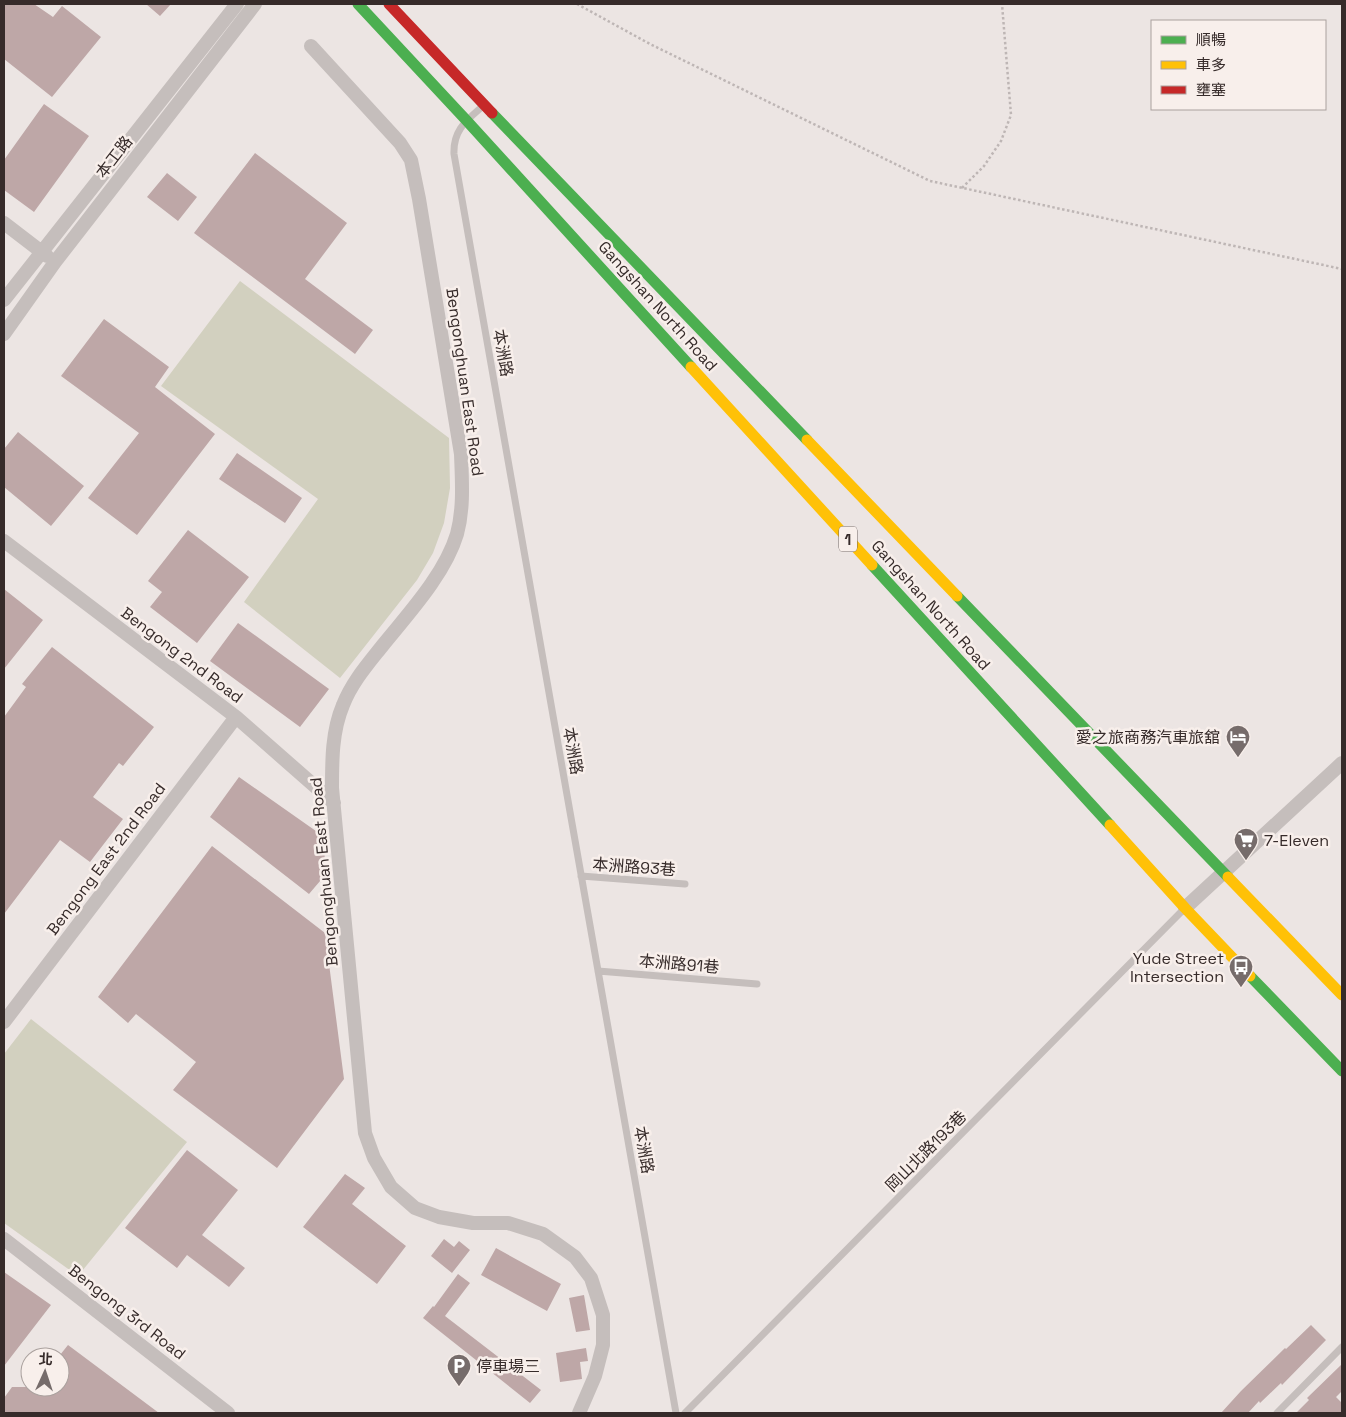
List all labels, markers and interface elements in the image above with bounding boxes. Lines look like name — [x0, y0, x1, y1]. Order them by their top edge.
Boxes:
legend — [1151, 20, 1326, 110]
text: 順暢 — [1196, 30, 1226, 49]
text: 車多 — [1196, 55, 1226, 74]
text: 壅塞 — [1196, 80, 1226, 99]
street label: 本工路 — [91, 132, 137, 182]
street label: Gangshan North Road — [594, 236, 722, 376]
street label: Bengonghuan East Road — [441, 287, 489, 477]
street label: 本洲路 — [488, 328, 518, 378]
road number: 1 — [839, 526, 857, 552]
street label: Gangshan North Road — [867, 535, 995, 675]
street label: Bengong 2nd Road — [117, 602, 247, 708]
hotel icon: 愛之旅商務汽車旅舘 — [1225, 724, 1251, 758]
street label: 本洲路 — [558, 726, 588, 776]
place label: 愛之旅商務汽車旅舘 — [1076, 727, 1220, 748]
street label: Bengonghuan East Road — [305, 777, 343, 967]
street label: Bengong East 2nd Road — [42, 779, 170, 939]
supermarket icon: 7-Eleven — [1233, 827, 1259, 861]
place label: 7-Eleven — [1264, 830, 1329, 851]
street label: 本洲路93巷 — [592, 854, 676, 880]
place label: Yude Street Intersection — [1130, 948, 1224, 987]
street label: 本洲路91巷 — [638, 950, 720, 978]
bus stop icon: Yude Street Intersection — [1228, 954, 1254, 988]
street label: 岡山北路193巷 — [881, 1106, 971, 1196]
street label: 本洲路 — [629, 1125, 659, 1175]
street label: Bengong 3rd Road — [64, 1260, 190, 1364]
north arrow — [20, 1347, 70, 1397]
text: 北 — [38, 1350, 53, 1368]
parking icon: 停車場三 — [446, 1353, 472, 1387]
place label: 停車場三 — [476, 1356, 540, 1377]

